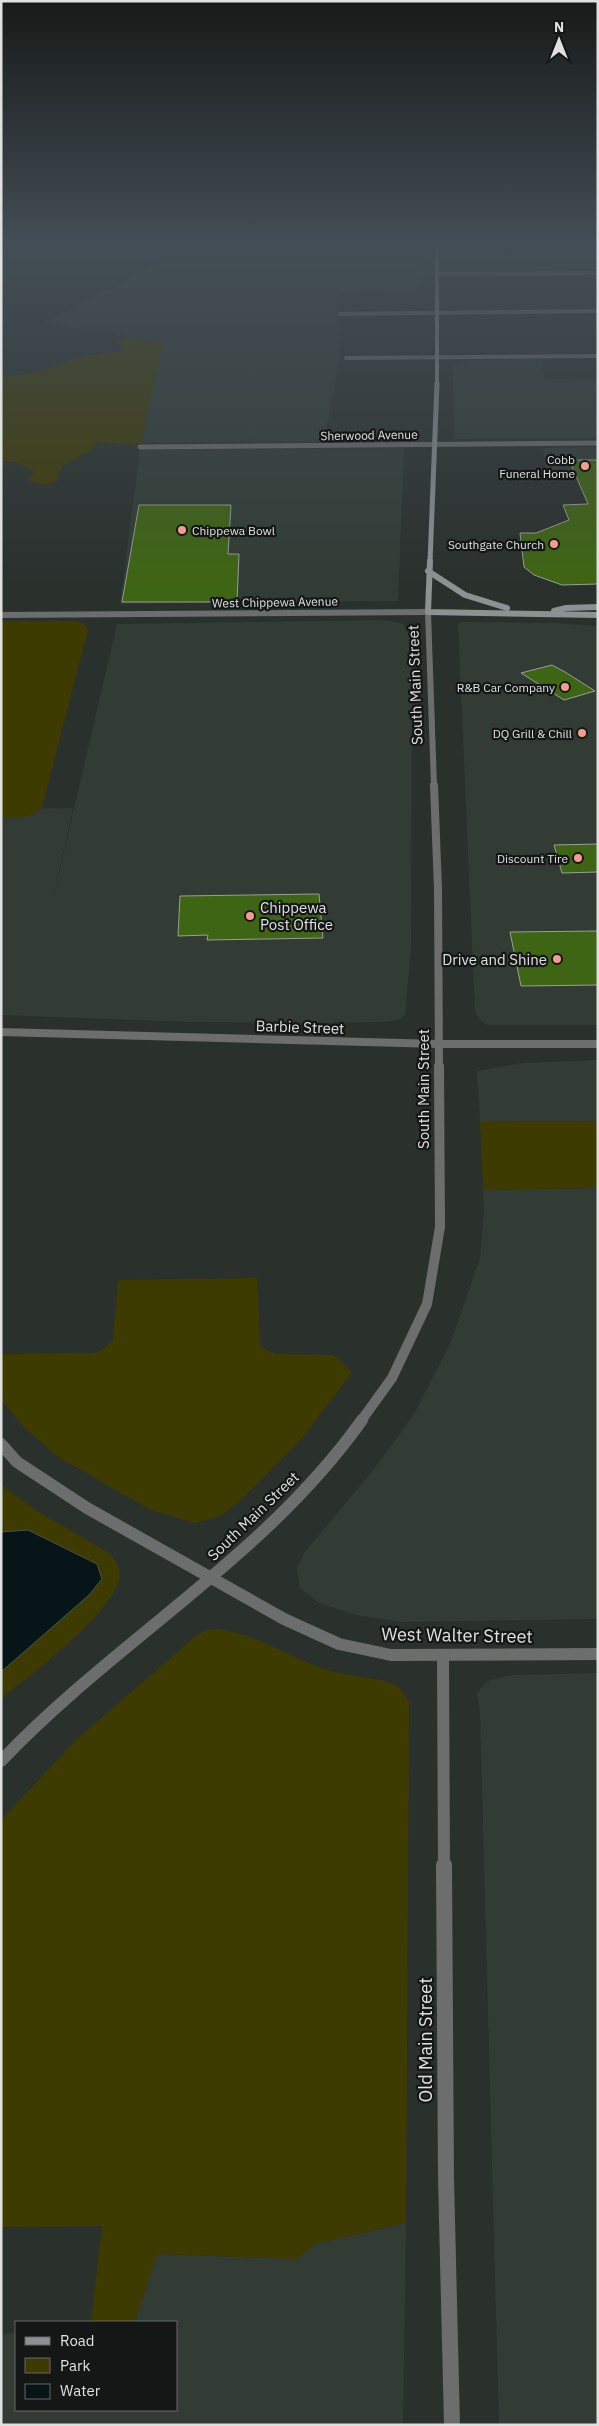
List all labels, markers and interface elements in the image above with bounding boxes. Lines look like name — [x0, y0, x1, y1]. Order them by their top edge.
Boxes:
north arrow — [534, 15, 584, 65]
text: N — [554, 18, 564, 36]
street label: Sherwood Avenue — [320, 427, 418, 443]
place label: Cobb Funeral Home — [499, 452, 575, 481]
marker: Cobb Funeral Home — [579, 460, 591, 472]
place label: Chippewa Bowl — [192, 523, 275, 538]
marker: Chippewa Bowl — [176, 524, 188, 536]
place label: Southgate Church — [448, 537, 544, 552]
marker: Southgate Church — [548, 538, 560, 550]
street label: West Chippewa Avenue — [212, 593, 339, 611]
street label: South Main Street — [403, 625, 427, 745]
place label: R&B Car Company — [457, 680, 555, 695]
marker: R&B Car Company — [559, 681, 571, 693]
place label: DQ Grill & Chill — [493, 726, 572, 741]
marker: DQ Grill & Chill — [576, 727, 588, 739]
place label: Discount Tire — [497, 851, 568, 866]
marker: Discount Tire — [572, 852, 584, 864]
place label: Chippewa Post Office — [260, 898, 333, 934]
marker: Chippewa Post Office — [244, 910, 256, 922]
place label: Drive and Shine — [442, 950, 547, 969]
marker: Drive and Shine — [551, 953, 563, 965]
street label: Barbie Street — [255, 1016, 345, 1038]
street label: South Main Street — [414, 1029, 433, 1149]
street label: South Main Street — [203, 1467, 303, 1565]
street label: West Walter Street — [381, 1622, 533, 1648]
street label: Old Main Street — [414, 1978, 437, 2102]
legend — [15, 2321, 178, 2411]
text: Road — [60, 2331, 95, 2350]
text: Park — [60, 2356, 90, 2375]
text: Water — [60, 2381, 101, 2400]

